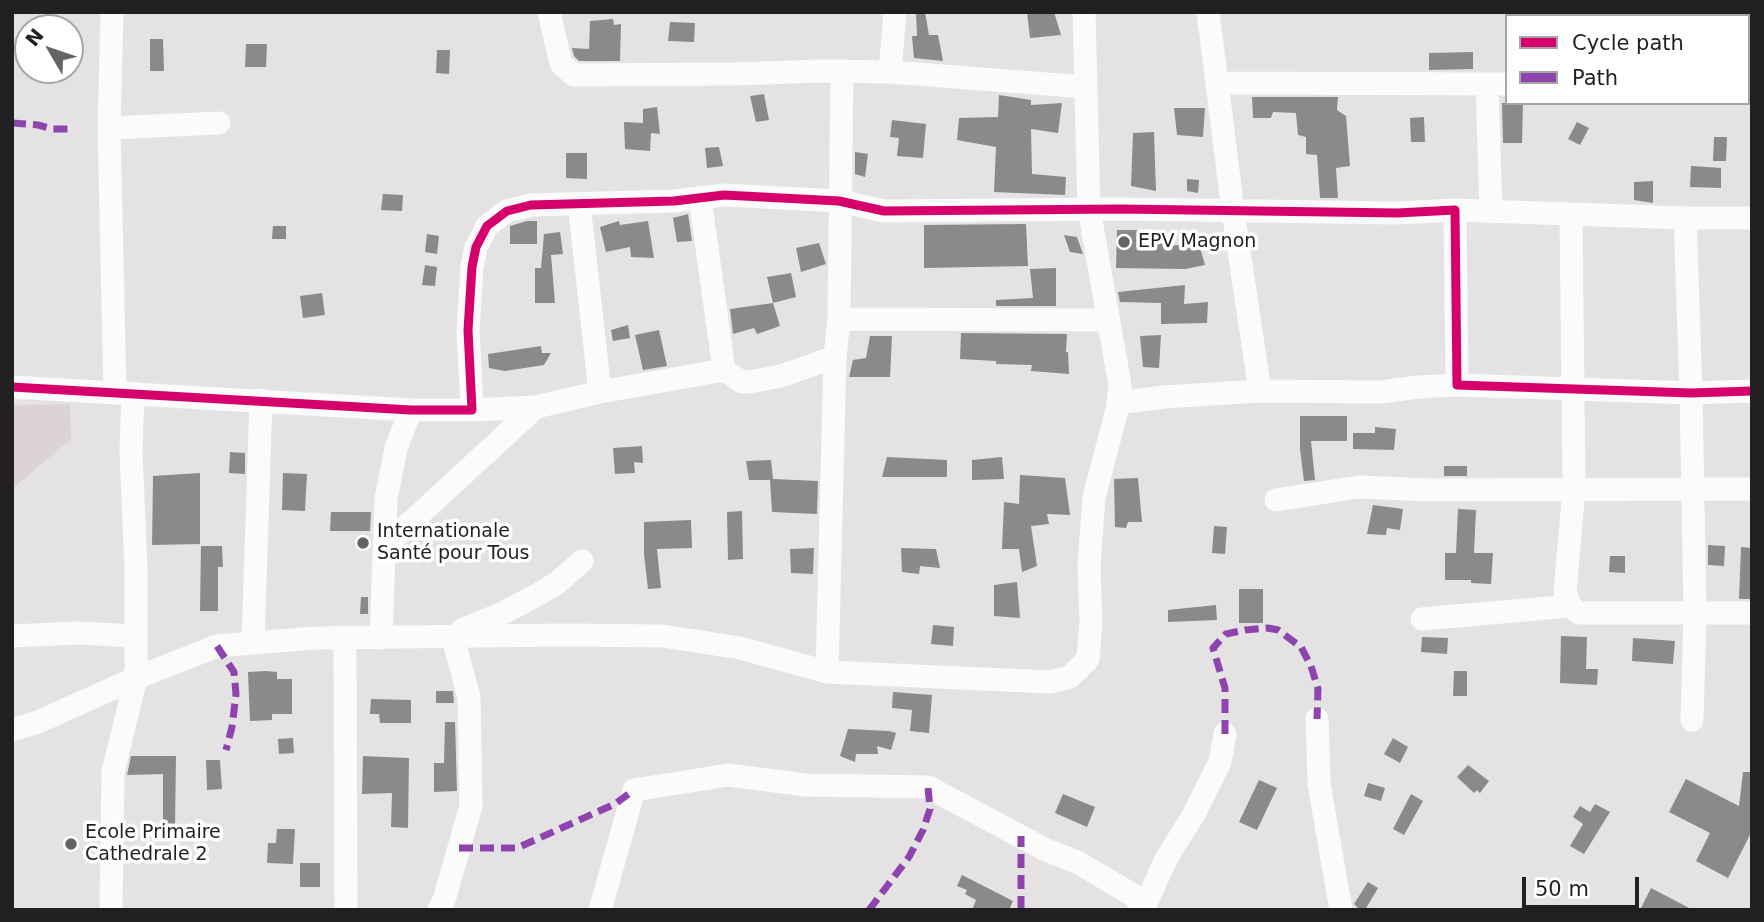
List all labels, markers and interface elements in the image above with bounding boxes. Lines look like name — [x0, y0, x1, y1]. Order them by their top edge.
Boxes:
north arrow — [14, 14, 84, 84]
legend — [1505, 14, 1750, 105]
text: N — [21, 24, 48, 50]
text: Cycle path — [1572, 31, 1684, 55]
text: Path — [1572, 66, 1618, 90]
place label: EPV Magnon — [1138, 231, 1256, 253]
marker: EPV Magnon — [1116, 234, 1132, 250]
place label: Internationale Santé pour Tous — [377, 521, 529, 565]
marker: Internationale Santé pour Tous — [355, 535, 371, 551]
place label: Ecole Primaire Cathedrale 2 — [85, 822, 221, 866]
marker: Ecole Primaire Cathedrale 2 — [63, 836, 79, 852]
scale bar — [1526, 862, 1643, 906]
text: 50 m — [1535, 877, 1589, 901]

